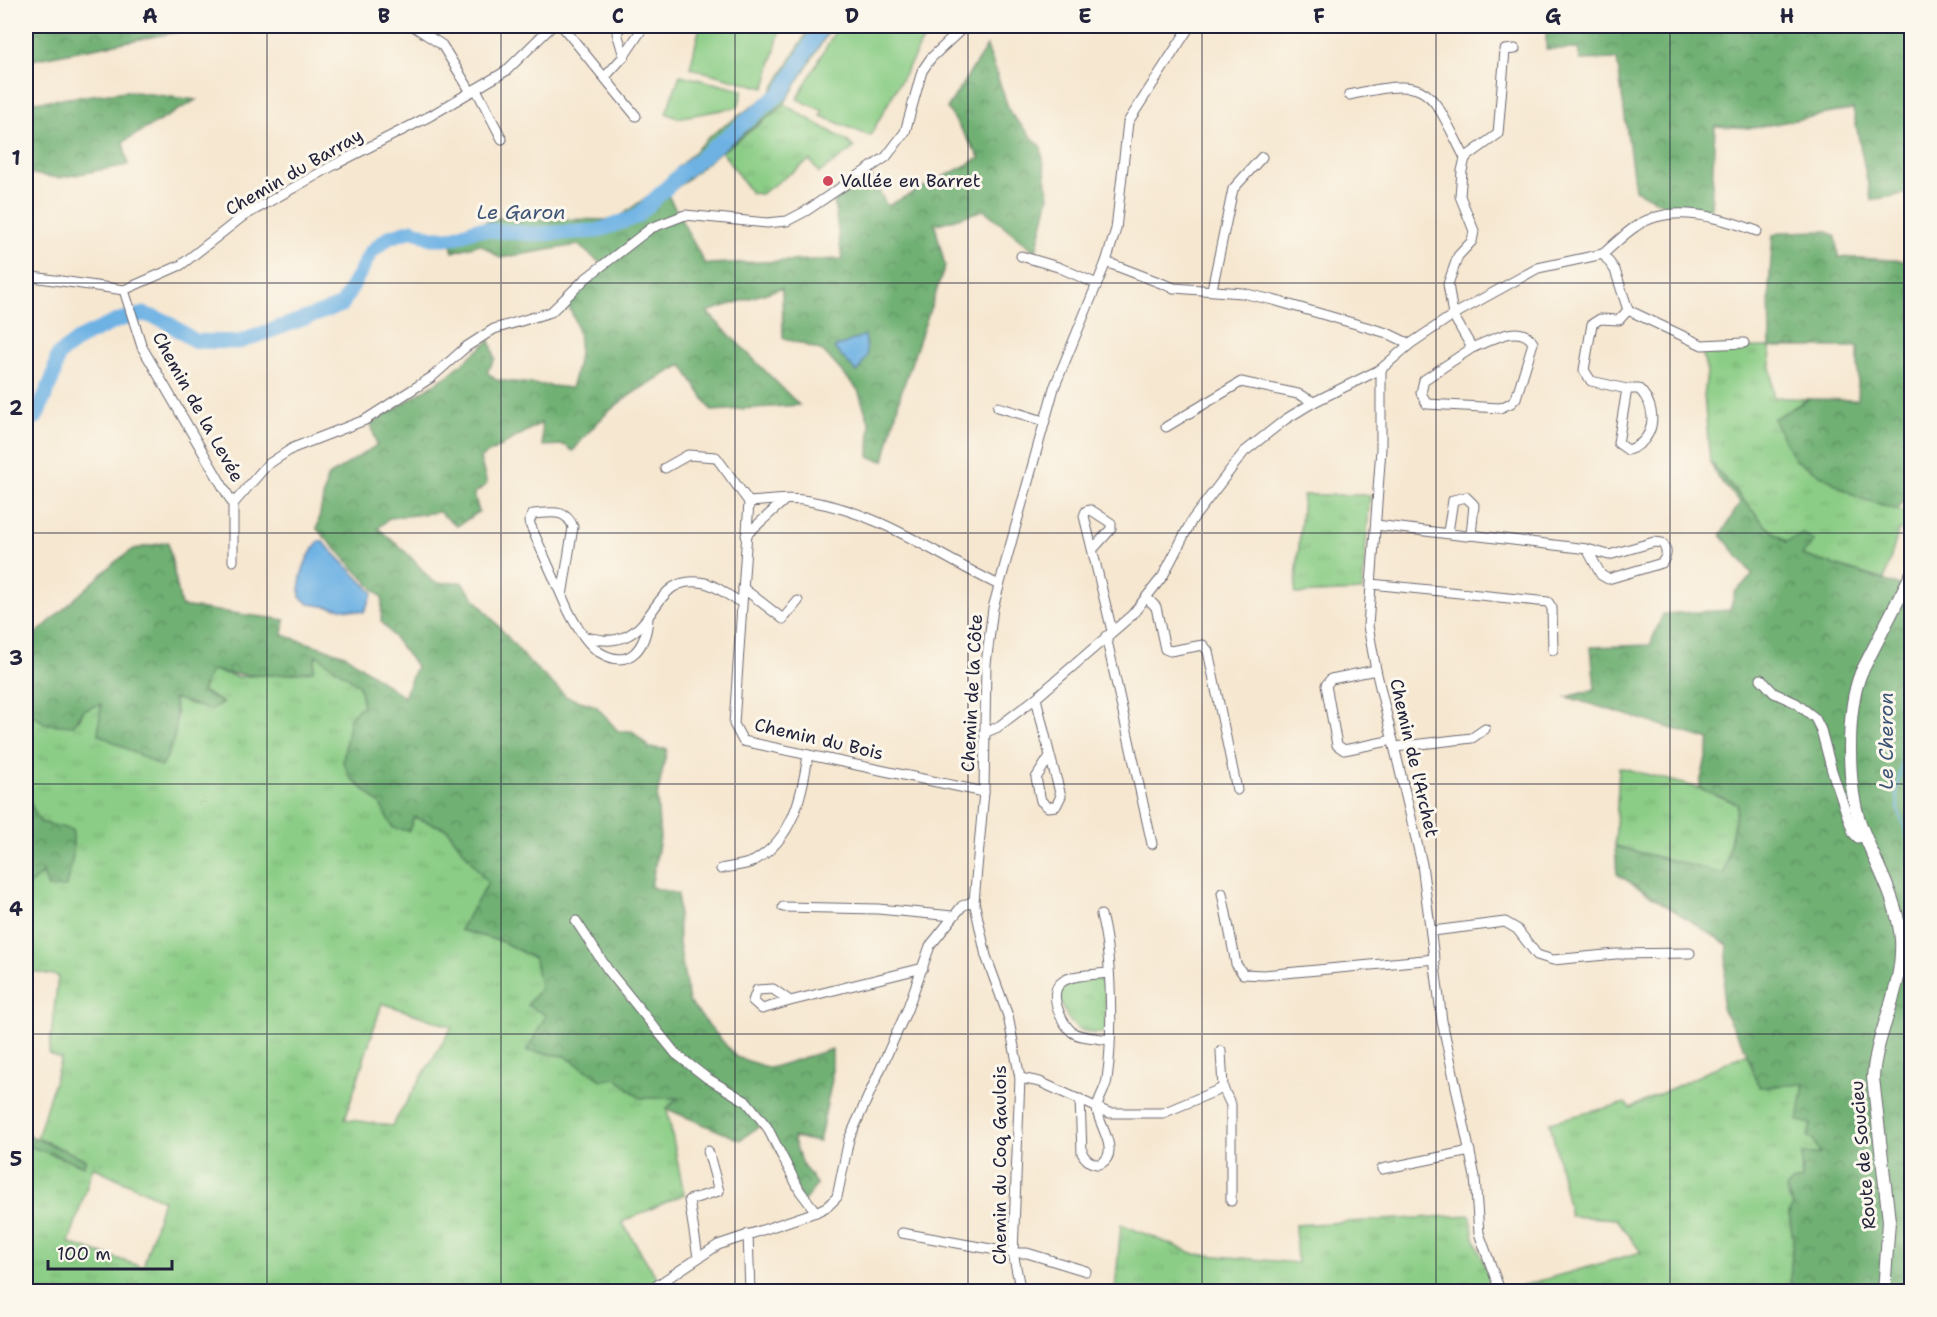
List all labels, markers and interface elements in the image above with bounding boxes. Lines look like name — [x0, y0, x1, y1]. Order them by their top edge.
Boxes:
text: A — [142, 3, 158, 29]
text: B — [378, 3, 390, 29]
text: C — [612, 3, 624, 29]
text: D — [845, 3, 859, 29]
text: E — [1078, 3, 1092, 29]
text: F — [1313, 3, 1325, 29]
text: G — [1545, 3, 1561, 29]
text: H — [1780, 3, 1794, 29]
street label: Chemin du Barray — [221, 123, 367, 221]
text: 1 — [11, 145, 21, 171]
place label: Vallée en Barret — [840, 169, 981, 193]
marker: Vallée en Barret — [821, 174, 835, 188]
water label: Le Garon — [476, 199, 566, 225]
street label: Chemin de la Levée — [147, 328, 249, 486]
text: 2 — [9, 395, 23, 421]
street label: Chemin de la Côte — [956, 613, 988, 773]
text: 3 — [9, 645, 23, 671]
street label: Chemin de l'Archet — [1384, 676, 1444, 840]
water label: Le Cheron — [1873, 692, 1899, 790]
street label: Chemin du Bois — [752, 712, 886, 766]
text: 4 — [9, 896, 23, 922]
street label: Chemin du Coq Gaulois — [988, 1065, 1012, 1265]
street label: Route de Soucieu — [1845, 1080, 1881, 1230]
text: 5 — [10, 1146, 22, 1172]
scale bar — [48, 1233, 172, 1271]
text: 100 m — [57, 1242, 111, 1266]

